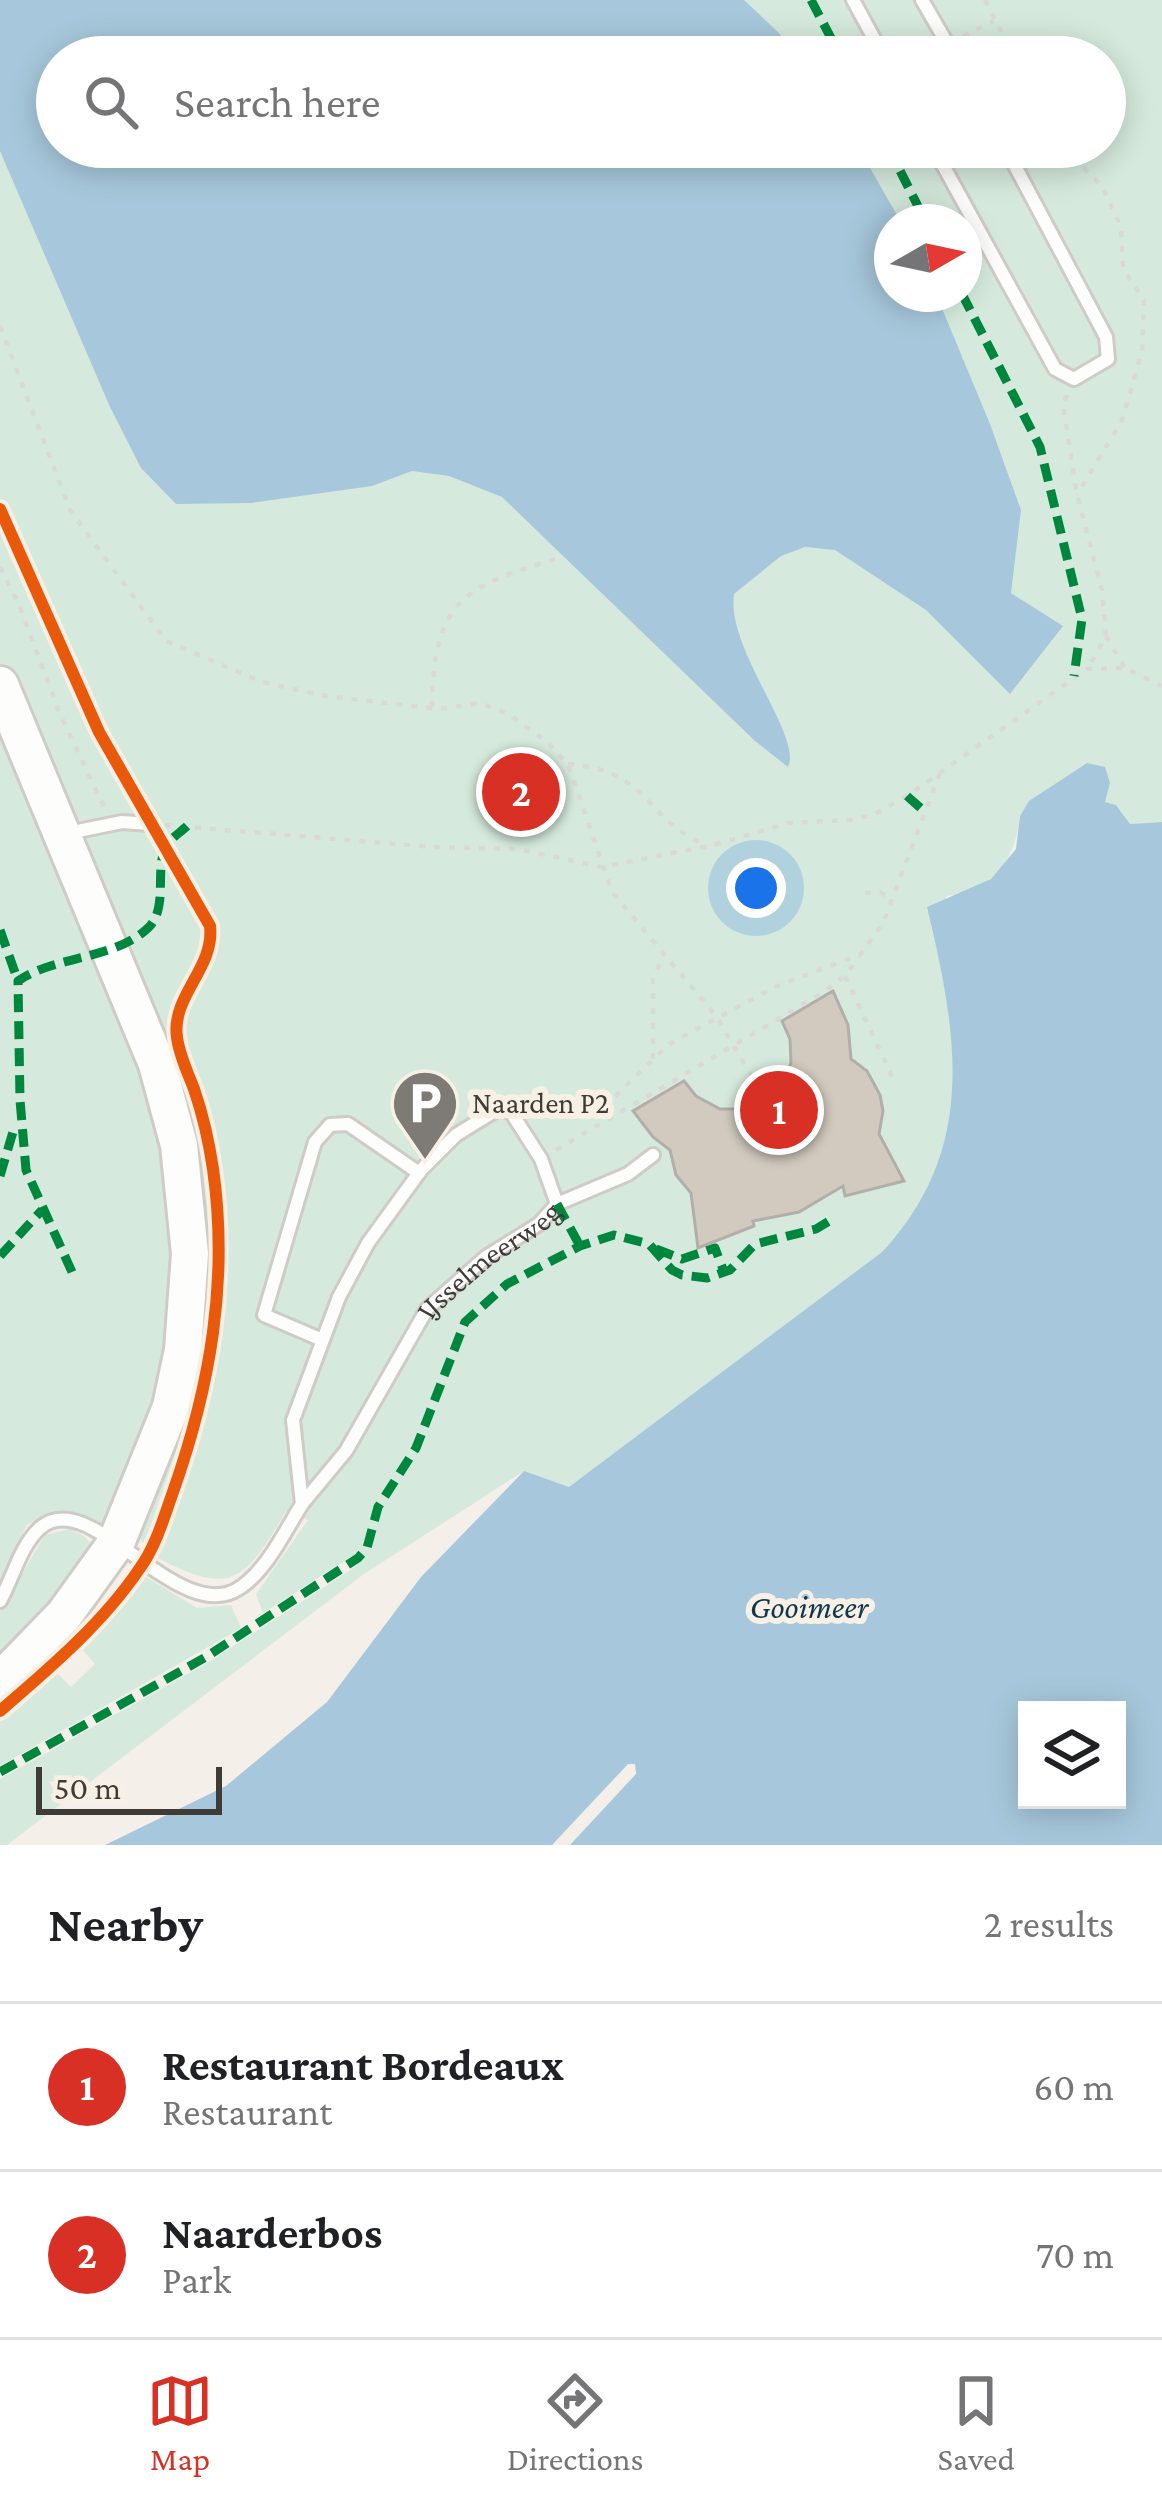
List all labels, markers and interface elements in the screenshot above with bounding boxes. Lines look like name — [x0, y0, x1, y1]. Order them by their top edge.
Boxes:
search box — [36, 36, 1126, 168]
icon: search — [78, 69, 144, 135]
text: Search here — [174, 77, 381, 127]
north arrow — [874, 204, 982, 312]
pin: 2 — [482, 747, 560, 837]
your location — [726, 858, 786, 918]
pin: 1 — [740, 1065, 818, 1155]
parking icon: Naarden P2 — [390, 1068, 460, 1162]
place label: Naarden P2 — [472, 1086, 609, 1119]
street label: IJsselmeerweg — [408, 1195, 568, 1324]
water label: Gooimeer — [750, 1588, 870, 1625]
map controls — [1018, 1701, 1126, 1809]
button: layers — [1018, 1701, 1126, 1809]
scale bar — [36, 1761, 222, 1814]
text: 50 m — [54, 1769, 121, 1806]
text: Nearby — [48, 1895, 203, 1952]
text: 2 results — [984, 1902, 1114, 1945]
text: Restaurant Bordeaux — [162, 2040, 564, 2090]
text: 1 — [80, 2065, 94, 2108]
text: 60 m — [1033, 2065, 1114, 2108]
text: Restaurant — [162, 2090, 332, 2133]
text: Naarderbos — [162, 2208, 382, 2258]
text: 2 — [77, 2233, 97, 2276]
text: 70 m — [1036, 2233, 1114, 2276]
text: Park — [162, 2258, 231, 2301]
tab: Map — [147, 2368, 213, 2477]
tab: Directions — [507, 2368, 644, 2477]
tab: Saved — [938, 2368, 1015, 2477]

